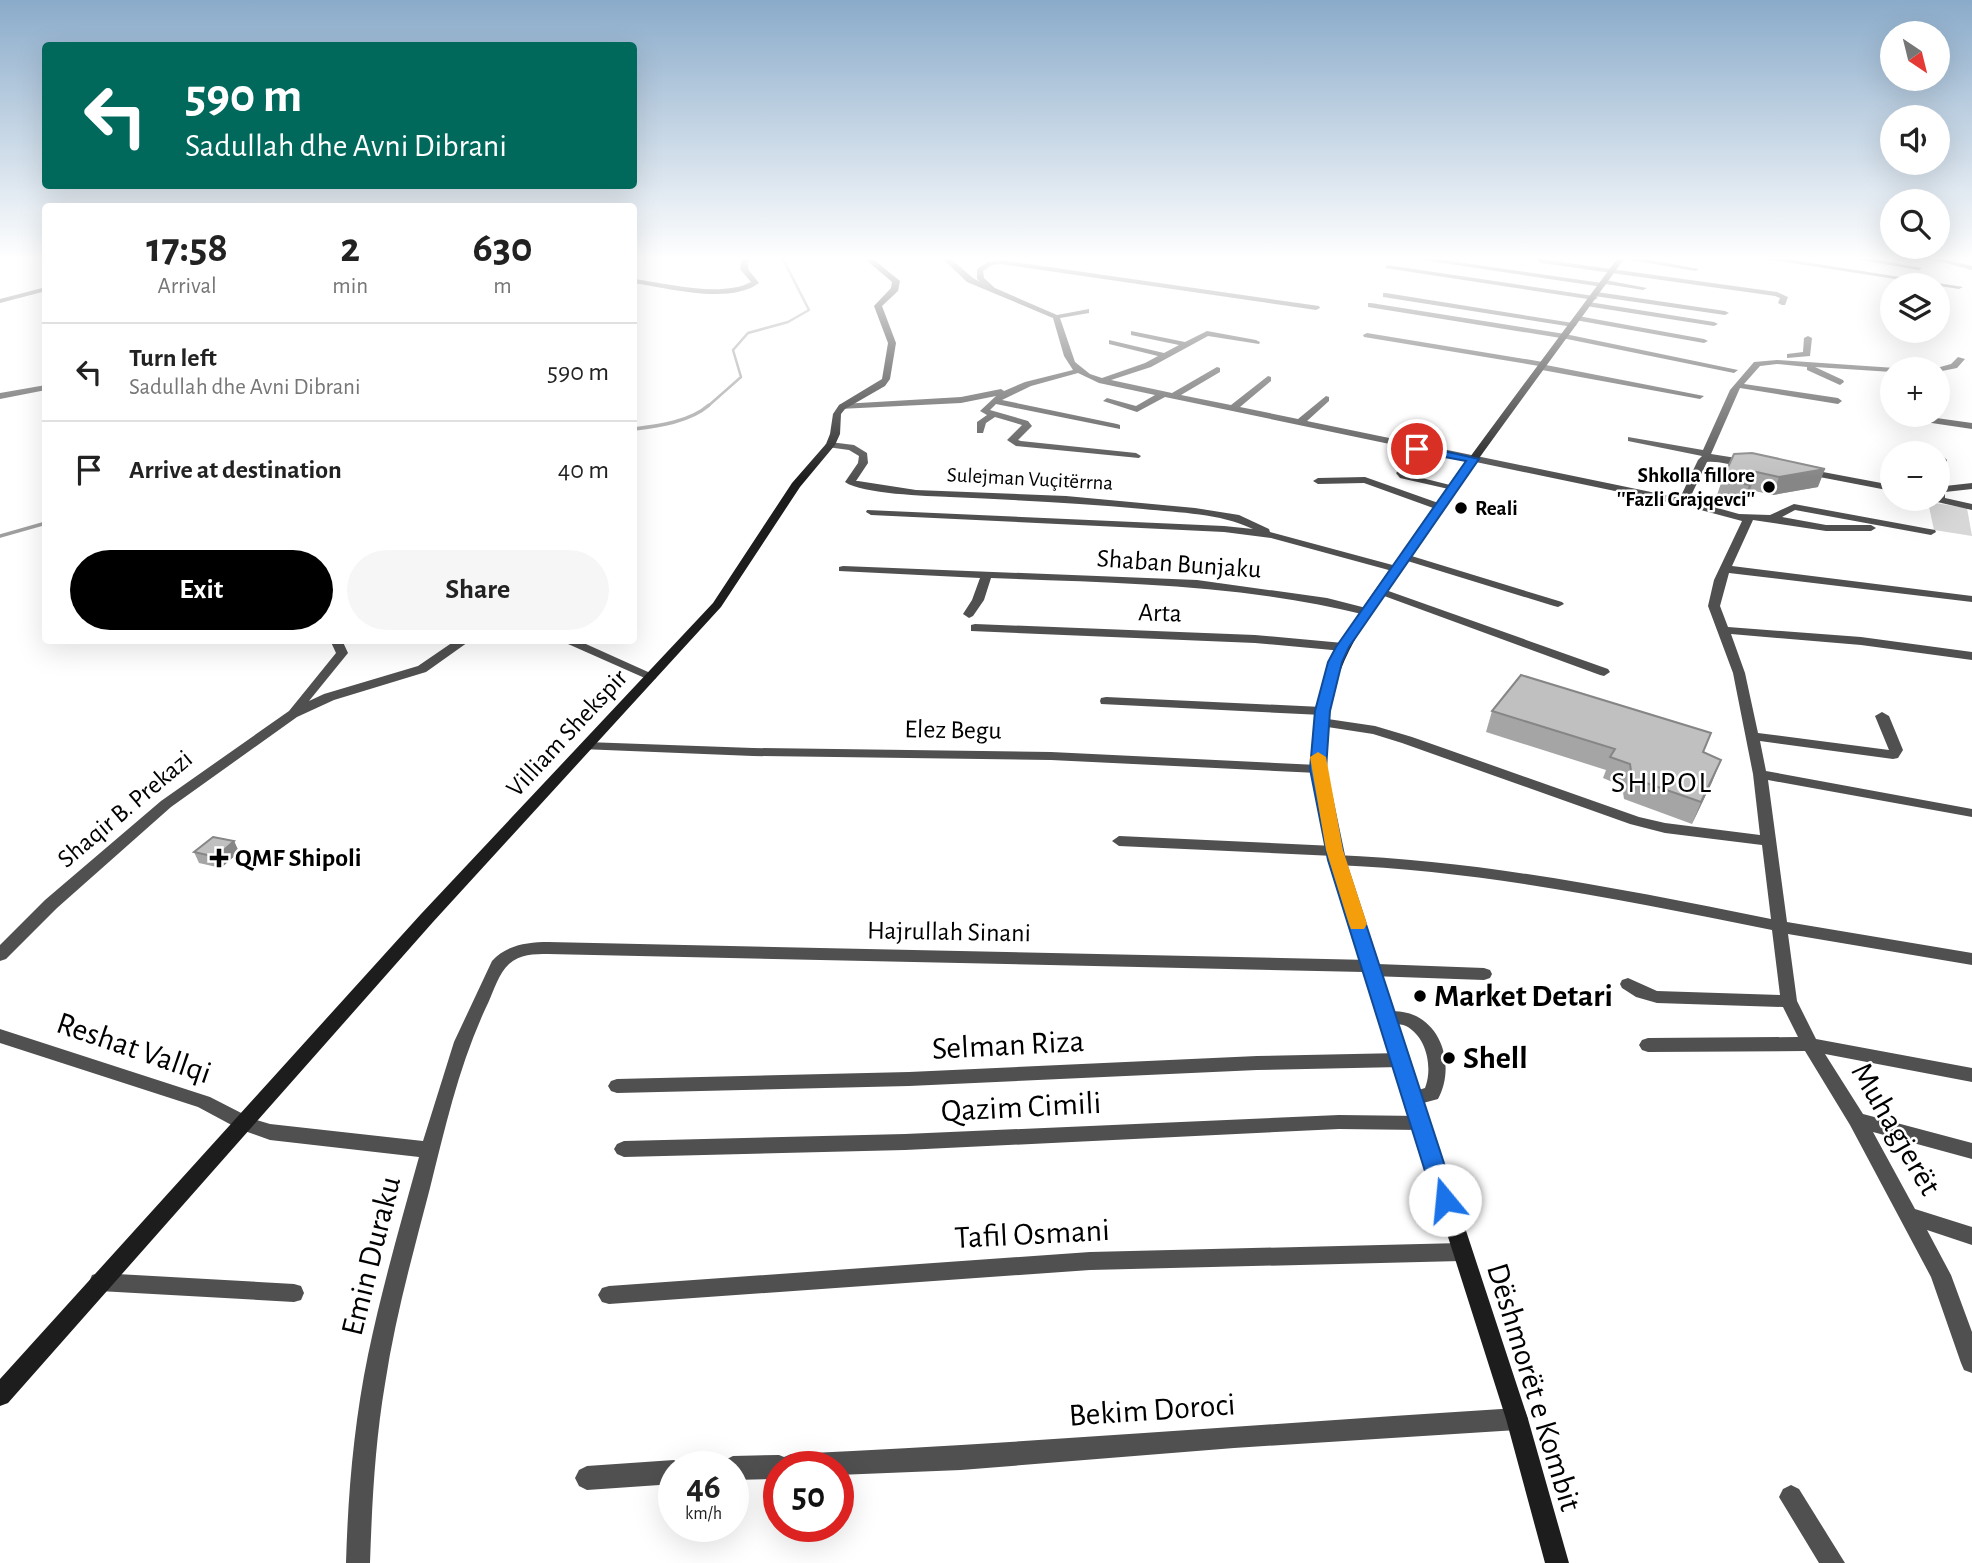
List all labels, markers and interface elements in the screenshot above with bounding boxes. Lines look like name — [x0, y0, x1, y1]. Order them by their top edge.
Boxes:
north arrow — [1880, 21, 1950, 91]
map controls — [1880, 21, 1950, 511]
icon: left — [70, 70, 161, 161]
text: 590 m — [185, 72, 302, 121]
button: sound — [1880, 105, 1950, 175]
text: Sadullah dhe Avni Dibrani — [185, 130, 507, 162]
button: search — [1880, 189, 1950, 259]
text: 17:58 — [146, 227, 228, 269]
text: 2 — [340, 227, 360, 269]
text: 630 — [472, 227, 533, 269]
button: layers — [1880, 273, 1950, 343]
text: Arrival — [158, 275, 217, 298]
text: min — [332, 275, 368, 298]
text: m — [493, 275, 512, 298]
text: Turn left — [129, 345, 217, 371]
icon: left — [70, 353, 108, 391]
button: + — [1880, 357, 1950, 427]
text: 590 m — [547, 359, 609, 385]
text: Sadullah dhe Avni Dibrani — [129, 376, 361, 399]
pin — [1387, 419, 1447, 479]
icon: arrive — [1398, 430, 1436, 468]
button: − — [1880, 441, 1950, 511]
icon: arrive — [70, 451, 108, 489]
text: Arrive at destination — [129, 457, 342, 483]
text: 40 m — [558, 457, 609, 483]
street label: Sulejman Vuçitërrna — [946, 464, 1114, 494]
place label: Shkolla fillore ''Fazli Grajqevci'' — [1617, 465, 1755, 510]
marker: Shkolla fillore ''Fazli Grajqevci'' — [1761, 479, 1777, 495]
place label: Reali — [1475, 498, 1518, 519]
marker: Reali — [1453, 500, 1469, 516]
street label: Shaban Bunjaku — [1096, 545, 1262, 583]
button: Exit — [70, 550, 333, 630]
button: Share — [347, 550, 609, 630]
street label: Arta — [1138, 599, 1182, 627]
street label: Villiam Shekspir — [502, 664, 633, 802]
street label: Elez Begu — [904, 716, 1002, 744]
street label: Shaqir B. Prekazi — [53, 745, 197, 873]
district label: SHIPOL — [1611, 768, 1713, 798]
place label: QMF Shipoli — [235, 845, 362, 871]
marker: QMF Shipoli — [209, 848, 229, 868]
street label: Hajrullah Sinani — [867, 918, 1031, 946]
place label: Market Detari — [1434, 980, 1613, 1012]
marker: Market Detari — [1412, 988, 1428, 1004]
street label: Reshat Vallqi — [53, 1007, 215, 1089]
street label: Selman Riza — [931, 1025, 1085, 1065]
place label: Shell — [1463, 1042, 1528, 1074]
marker: Shell — [1441, 1050, 1457, 1066]
street label: Muhagjerët — [1845, 1057, 1947, 1201]
street label: Qazim Cimili — [940, 1087, 1102, 1127]
position arrow — [1408, 1163, 1482, 1237]
street label: Emin Duraku — [336, 1173, 406, 1339]
street label: Tafil Osmani — [954, 1214, 1110, 1254]
street label: Dëshmorët e Kombit — [1481, 1259, 1587, 1515]
street label: Bekim Doroci — [1068, 1388, 1236, 1432]
speed limit sign: 50 — [763, 1451, 854, 1542]
text: 46 — [686, 1470, 721, 1505]
text: km/h — [685, 1505, 722, 1523]

